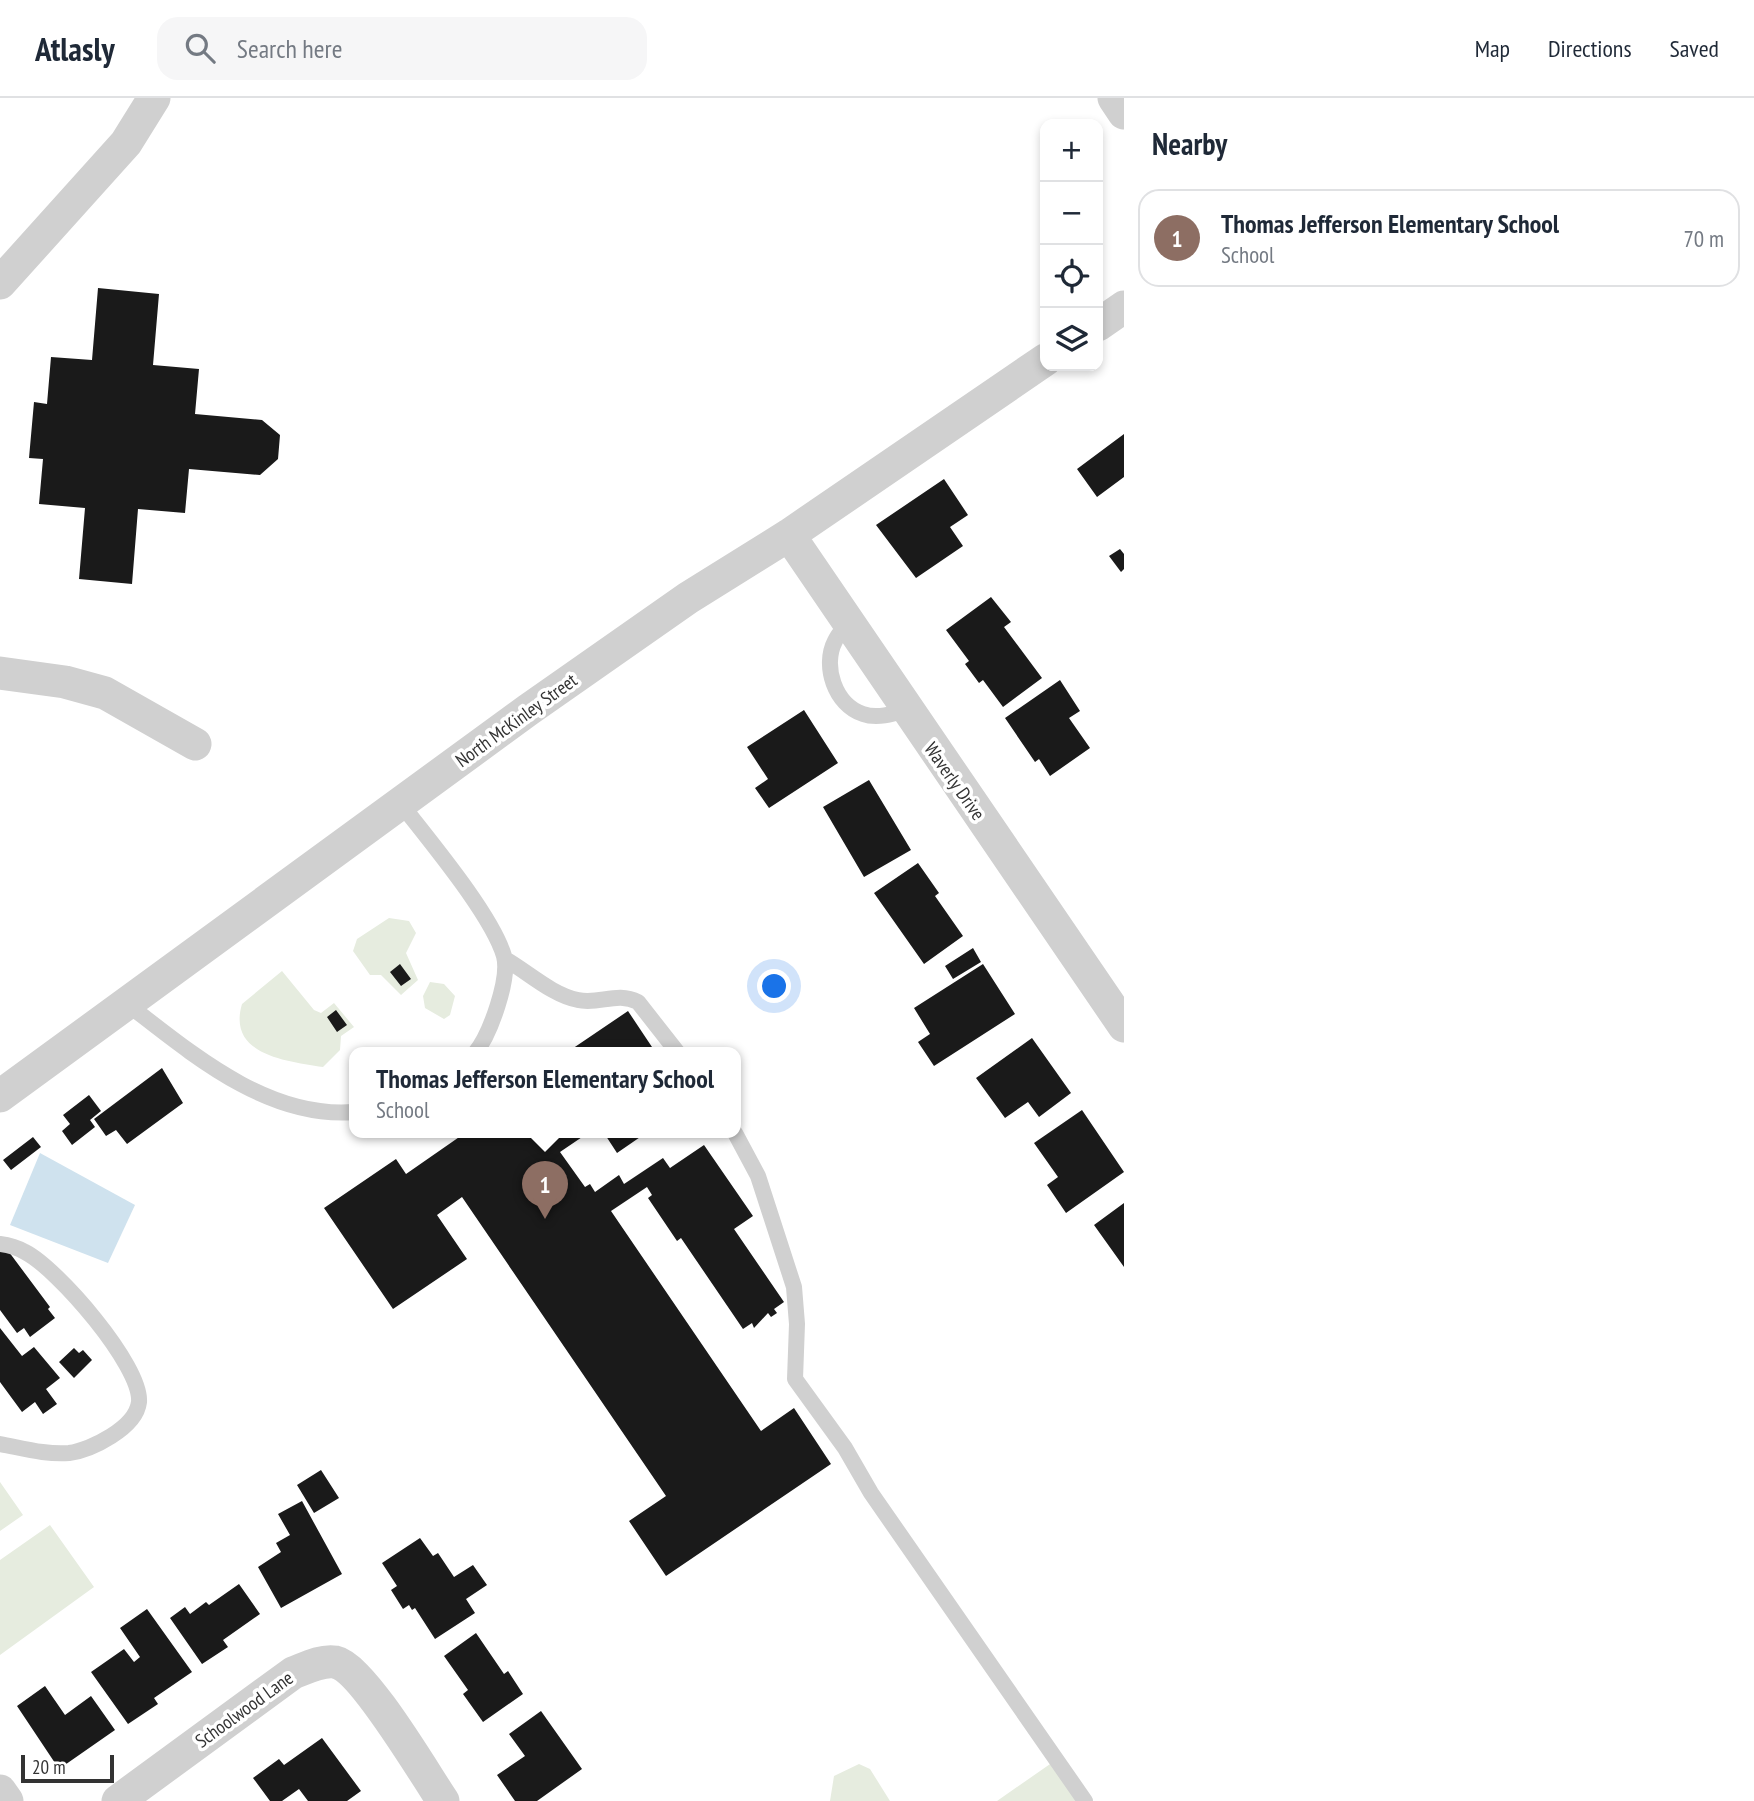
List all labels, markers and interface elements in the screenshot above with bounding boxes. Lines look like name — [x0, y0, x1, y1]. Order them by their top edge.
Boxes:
search box — [157, 17, 647, 80]
text: Atlasly — [35, 27, 115, 70]
icon: search — [181, 29, 219, 67]
text: Search here — [237, 32, 342, 65]
text: Map — [1475, 33, 1510, 64]
text: Directions — [1548, 33, 1632, 64]
text: Saved — [1670, 33, 1719, 64]
map controls — [1040, 119, 1103, 371]
button: + — [1040, 119, 1103, 182]
text: Nearby — [1152, 124, 1227, 163]
button: − — [1040, 182, 1103, 245]
text: Thomas Jefferson Elementary School — [1221, 207, 1559, 240]
text: 1 — [1172, 224, 1183, 253]
text: 70 m — [1683, 224, 1724, 253]
text: School — [1221, 240, 1274, 269]
button: locate — [1040, 245, 1103, 308]
button: layers — [1040, 308, 1103, 371]
street label: North McKinley Street — [451, 667, 582, 772]
street label: Waverly Drive — [919, 737, 991, 825]
your location — [757, 969, 791, 1003]
popup — [349, 1047, 741, 1138]
text: Thomas Jefferson Elementary School — [376, 1062, 714, 1095]
text: School — [376, 1095, 429, 1124]
pin: 1 — [522, 1161, 568, 1219]
street label: Schoolwood Lane — [190, 1665, 298, 1753]
scale bar — [21, 1752, 114, 1784]
text: 20 m — [32, 1755, 66, 1779]

